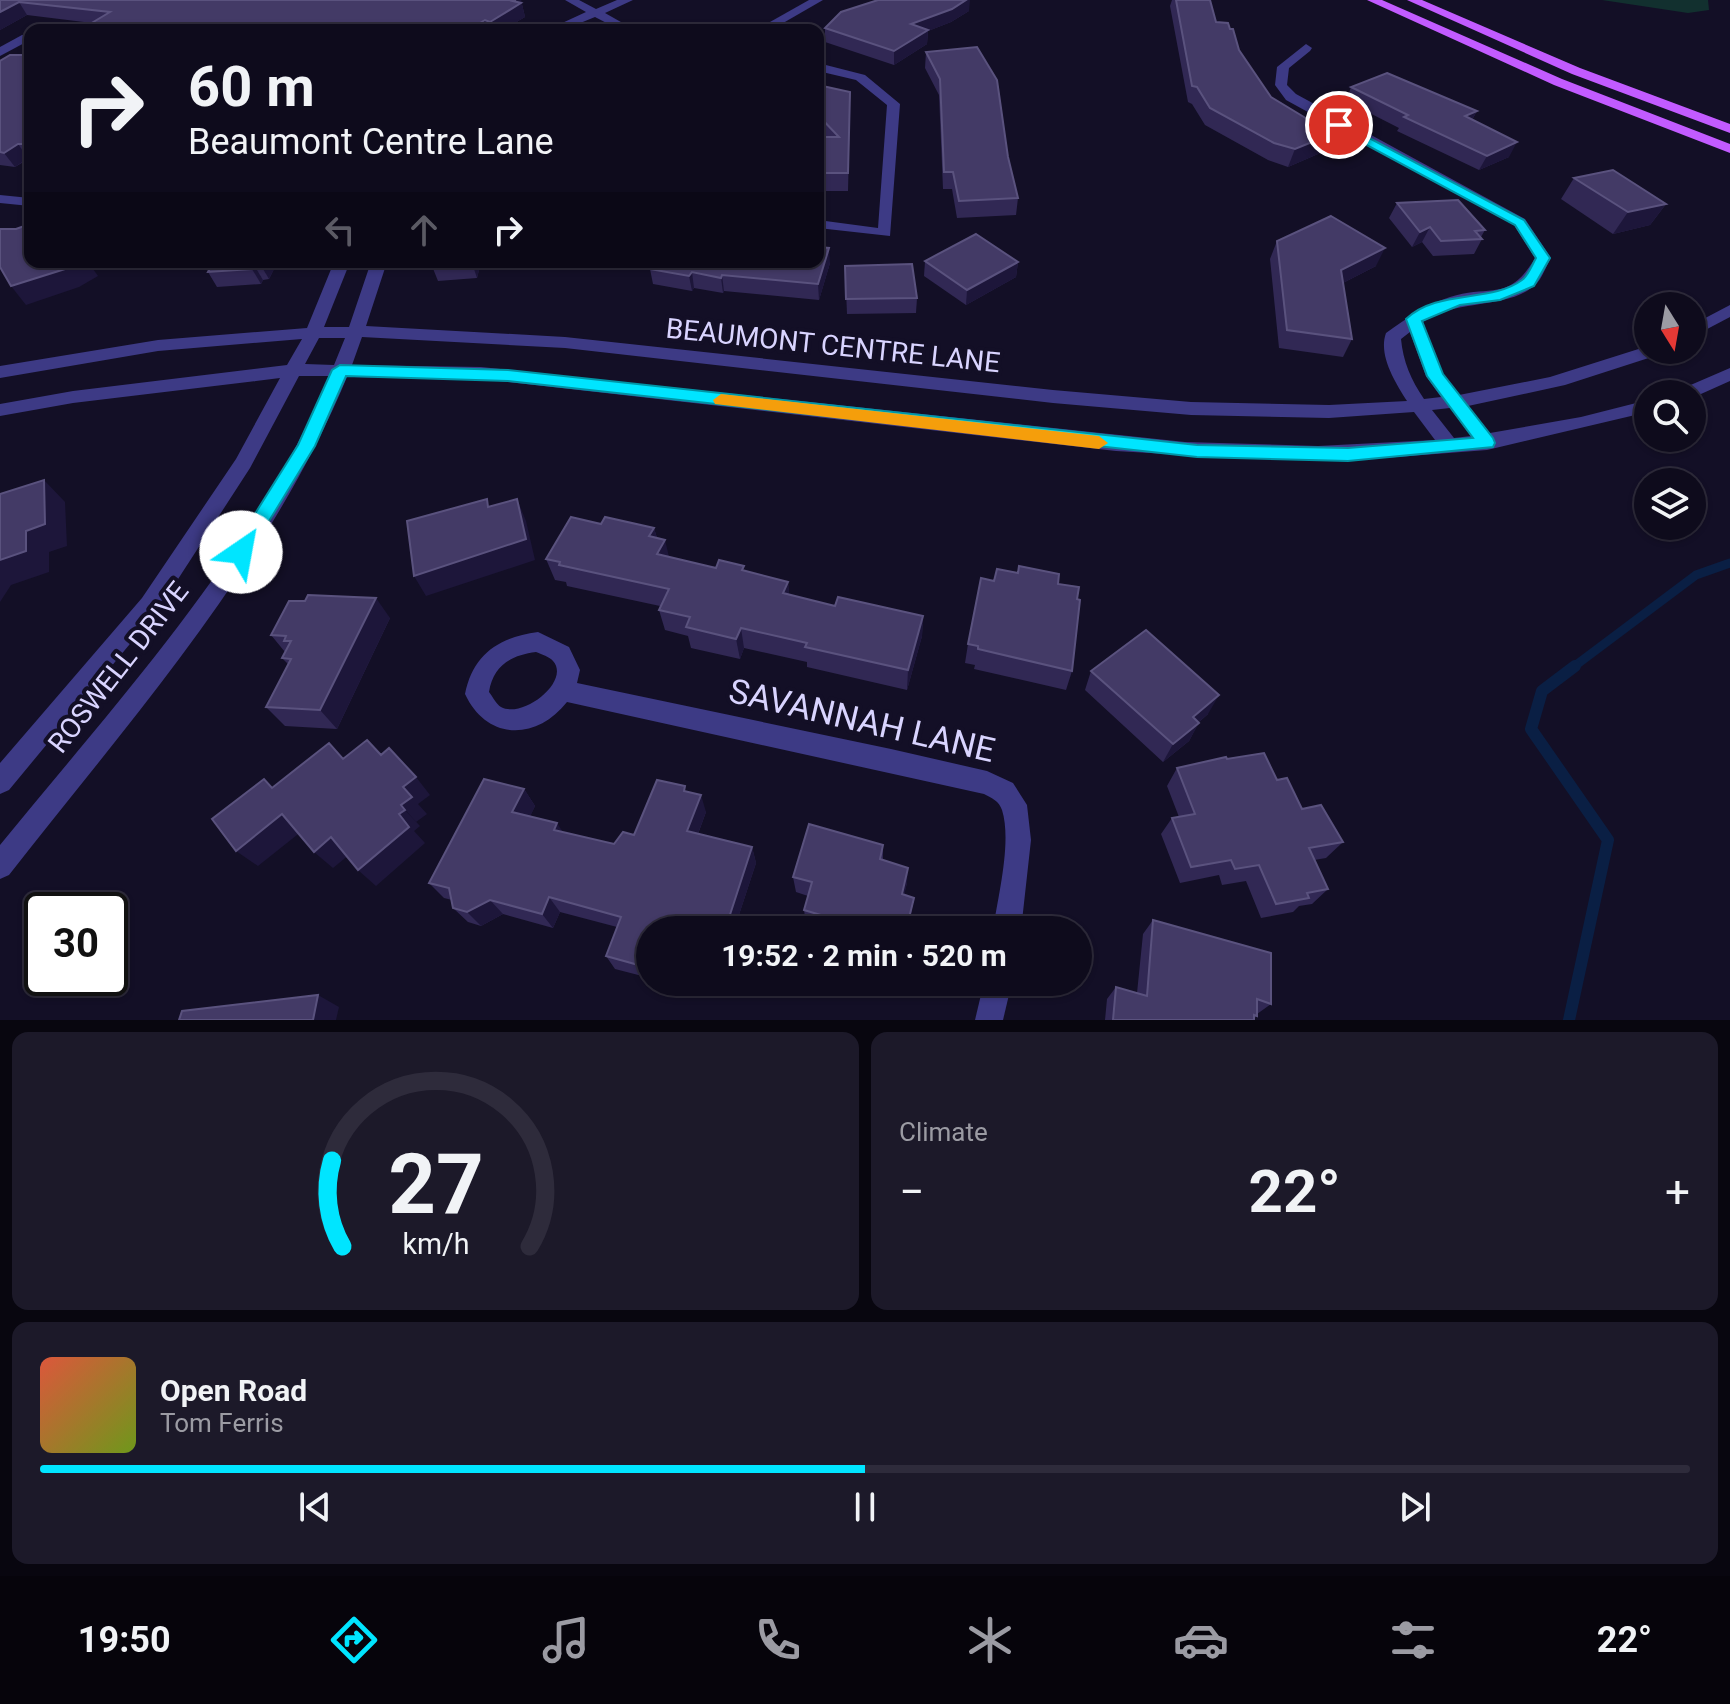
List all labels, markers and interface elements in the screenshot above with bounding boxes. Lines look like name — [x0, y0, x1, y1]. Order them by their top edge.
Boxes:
text: 60 m — [188, 54, 315, 120]
icon: right — [56, 56, 160, 160]
pin — [1305, 91, 1373, 159]
icon: arrive — [1317, 103, 1361, 147]
text: Beaumont Centre Lane — [188, 121, 554, 163]
icon: left — [318, 208, 362, 252]
icon: ahead — [402, 208, 446, 252]
icon: right — [486, 208, 530, 252]
north arrow — [1634, 292, 1706, 364]
map controls — [1634, 292, 1706, 540]
street label: BEAUMONT CENTRE LANE — [664, 312, 1002, 379]
button: search — [1634, 380, 1706, 452]
button: layers — [1634, 468, 1706, 540]
position arrow — [199, 510, 283, 594]
street label: ROSWELL DRIVE — [41, 575, 195, 759]
street label: SAVANNAH LANE — [725, 670, 999, 770]
speed limit sign: 30 — [24, 892, 128, 996]
text: 19:52 · 2 min · 520 m — [721, 938, 1007, 973]
text: Climate — [899, 1117, 988, 1147]
text: 27 — [388, 1136, 483, 1233]
text: 22° — [1248, 1156, 1341, 1227]
text: − — [899, 1166, 924, 1218]
text: + — [1665, 1166, 1690, 1218]
text: km/h — [402, 1227, 469, 1261]
text: Open Road — [160, 1373, 307, 1408]
text: Tom Ferris — [160, 1408, 284, 1438]
icon: previous — [293, 1485, 337, 1529]
icon: pause — [843, 1485, 887, 1529]
icon: next — [1393, 1485, 1437, 1529]
icon: directions — [326, 1612, 382, 1668]
icon: music — [538, 1612, 594, 1668]
icon: phone — [750, 1612, 806, 1668]
icon: climate — [962, 1612, 1018, 1668]
icon: car — [1173, 1612, 1229, 1668]
icon: filters — [1385, 1612, 1441, 1668]
text: 19:50 — [78, 1619, 171, 1661]
text: 22° — [1597, 1619, 1652, 1661]

